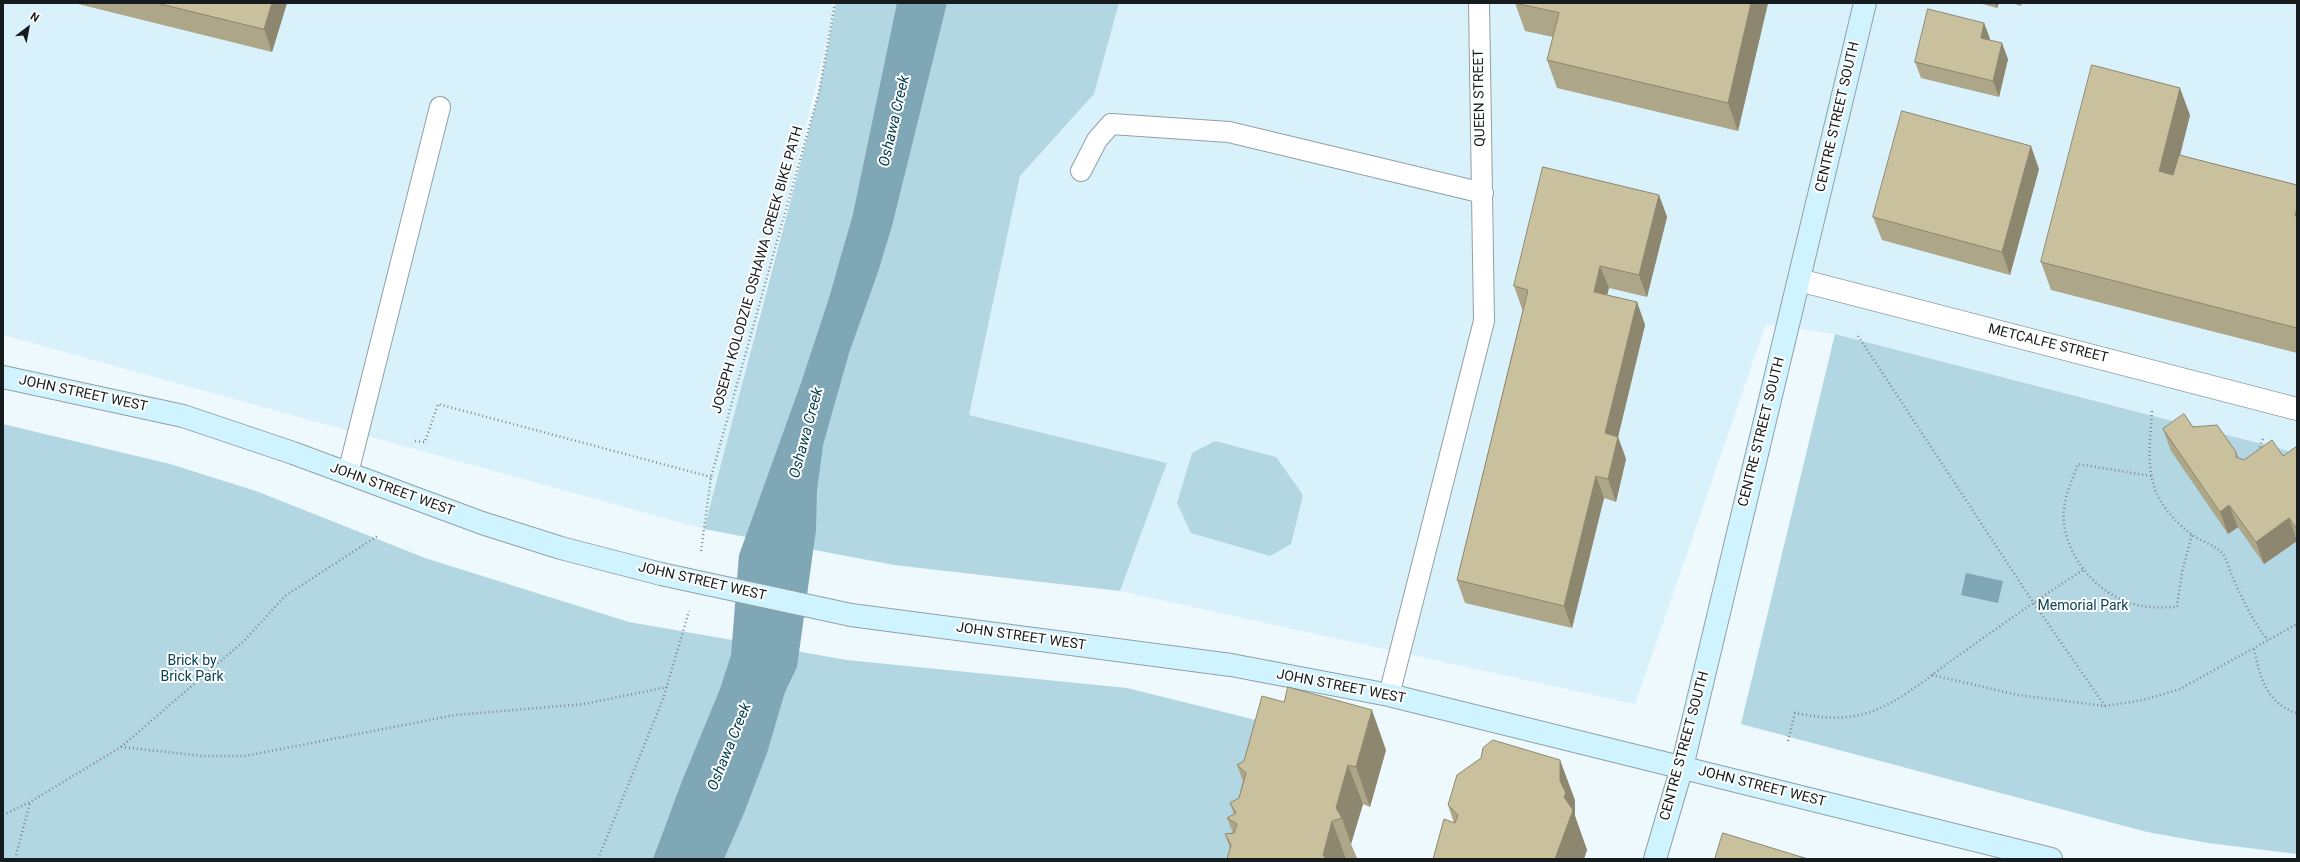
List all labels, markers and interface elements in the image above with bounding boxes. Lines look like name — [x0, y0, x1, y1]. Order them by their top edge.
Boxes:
north arrow — [8, 8, 48, 48]
text: N — [28, 10, 41, 25]
street label: CENTRE STREET SOUTH — [1813, 40, 1863, 194]
street label: QUEEN STREET — [1471, 49, 1489, 147]
water label: Oshawa Creek — [876, 74, 914, 168]
street label: JOSEPH KOLODZIE OSHAWA CREEK BIKE PATH — [709, 124, 807, 416]
street label: METCALFE STREET — [1986, 321, 2110, 367]
street label: CENTRE STREET SOUTH — [1735, 355, 1789, 509]
street label: JOHN STREET WEST — [17, 372, 149, 416]
water label: Oshawa Creek — [786, 386, 828, 480]
street label: JOHN STREET WEST — [328, 460, 456, 520]
street label: JOHN STREET WEST — [636, 559, 768, 605]
park label: Memorial Park — [2038, 598, 2128, 614]
street label: JOHN STREET WEST — [955, 620, 1087, 654]
park label: Brick by Brick Park — [161, 653, 223, 686]
street label: JOHN STREET WEST — [1275, 666, 1407, 708]
street label: CENTRE STREET SOUTH — [1657, 670, 1713, 822]
water label: Oshawa Creek — [704, 700, 756, 794]
street label: JOHN STREET WEST — [1696, 763, 1828, 811]

